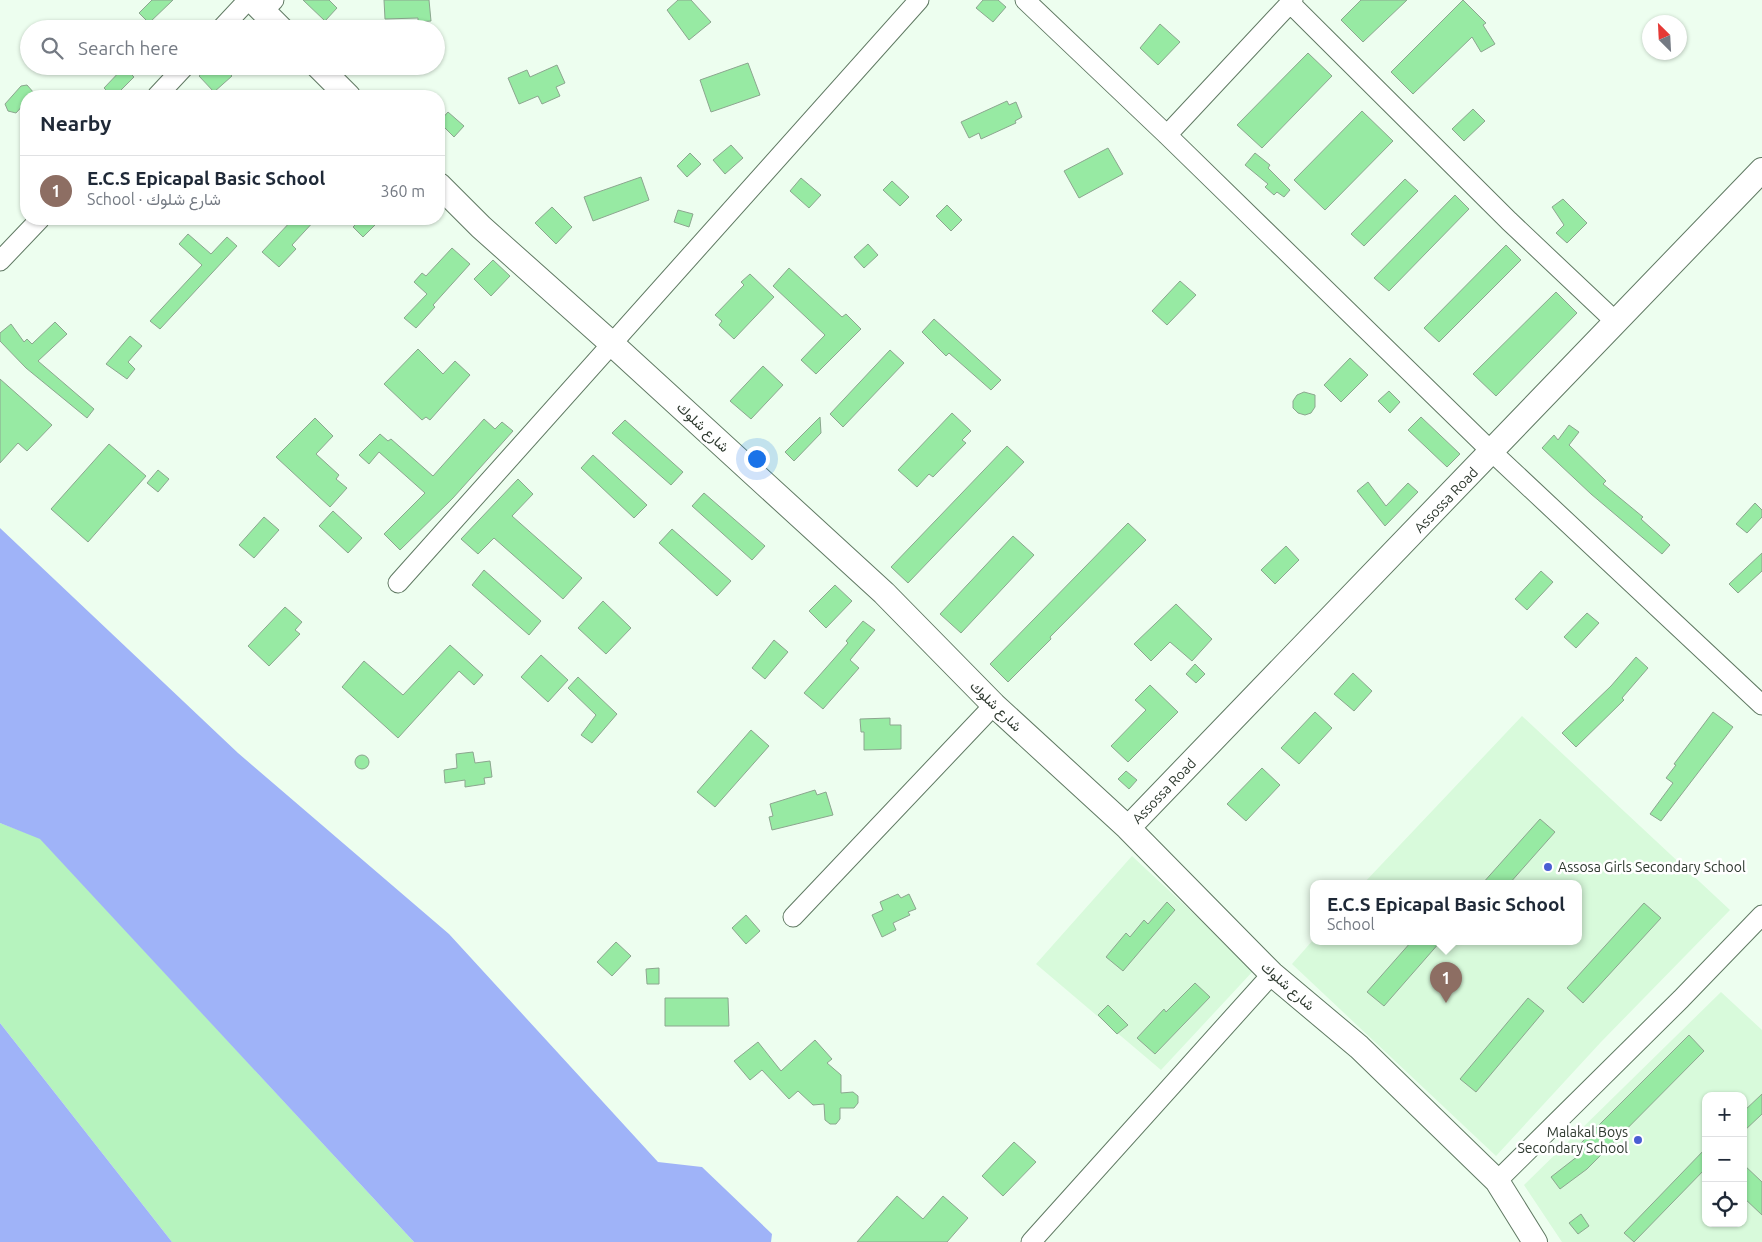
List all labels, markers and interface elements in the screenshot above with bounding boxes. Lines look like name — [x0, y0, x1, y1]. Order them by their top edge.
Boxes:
north arrow — [1642, 15, 1687, 60]
search box — [20, 20, 445, 75]
icon: search — [38, 34, 66, 62]
text: Search here — [78, 37, 178, 59]
text: Nearby — [40, 111, 111, 135]
text: E.C.S Epicapal Basic School — [87, 167, 325, 189]
text: 1 — [51, 182, 61, 200]
text: 360 m — [380, 182, 425, 200]
text: School · شارع شلوك — [87, 190, 221, 208]
street label: شارع شلوك — [672, 399, 732, 457]
your location — [744, 446, 770, 472]
street label: Assossa Road — [1411, 464, 1481, 536]
street label: شارع شلوك — [965, 678, 1025, 737]
street label: Assossa Road — [1129, 755, 1199, 827]
place label: Assosa Girls Secondary School — [1558, 859, 1746, 875]
marker: Assosa Girls Secondary School — [1542, 861, 1554, 873]
popup — [1310, 880, 1582, 945]
text: E.C.S Epicapal Basic School — [1327, 893, 1565, 915]
text: School — [1327, 915, 1375, 933]
street label: شارع شلوك — [1256, 959, 1318, 1016]
pin: 1 — [1430, 962, 1462, 1003]
map controls — [1702, 1092, 1747, 1227]
button: + — [1702, 1092, 1747, 1137]
place label: Malakal Boys Secondary School — [1517, 1124, 1628, 1156]
marker: Malakal Boys Secondary School — [1632, 1134, 1644, 1146]
button: − — [1702, 1137, 1747, 1182]
button: locate — [1702, 1182, 1747, 1227]

